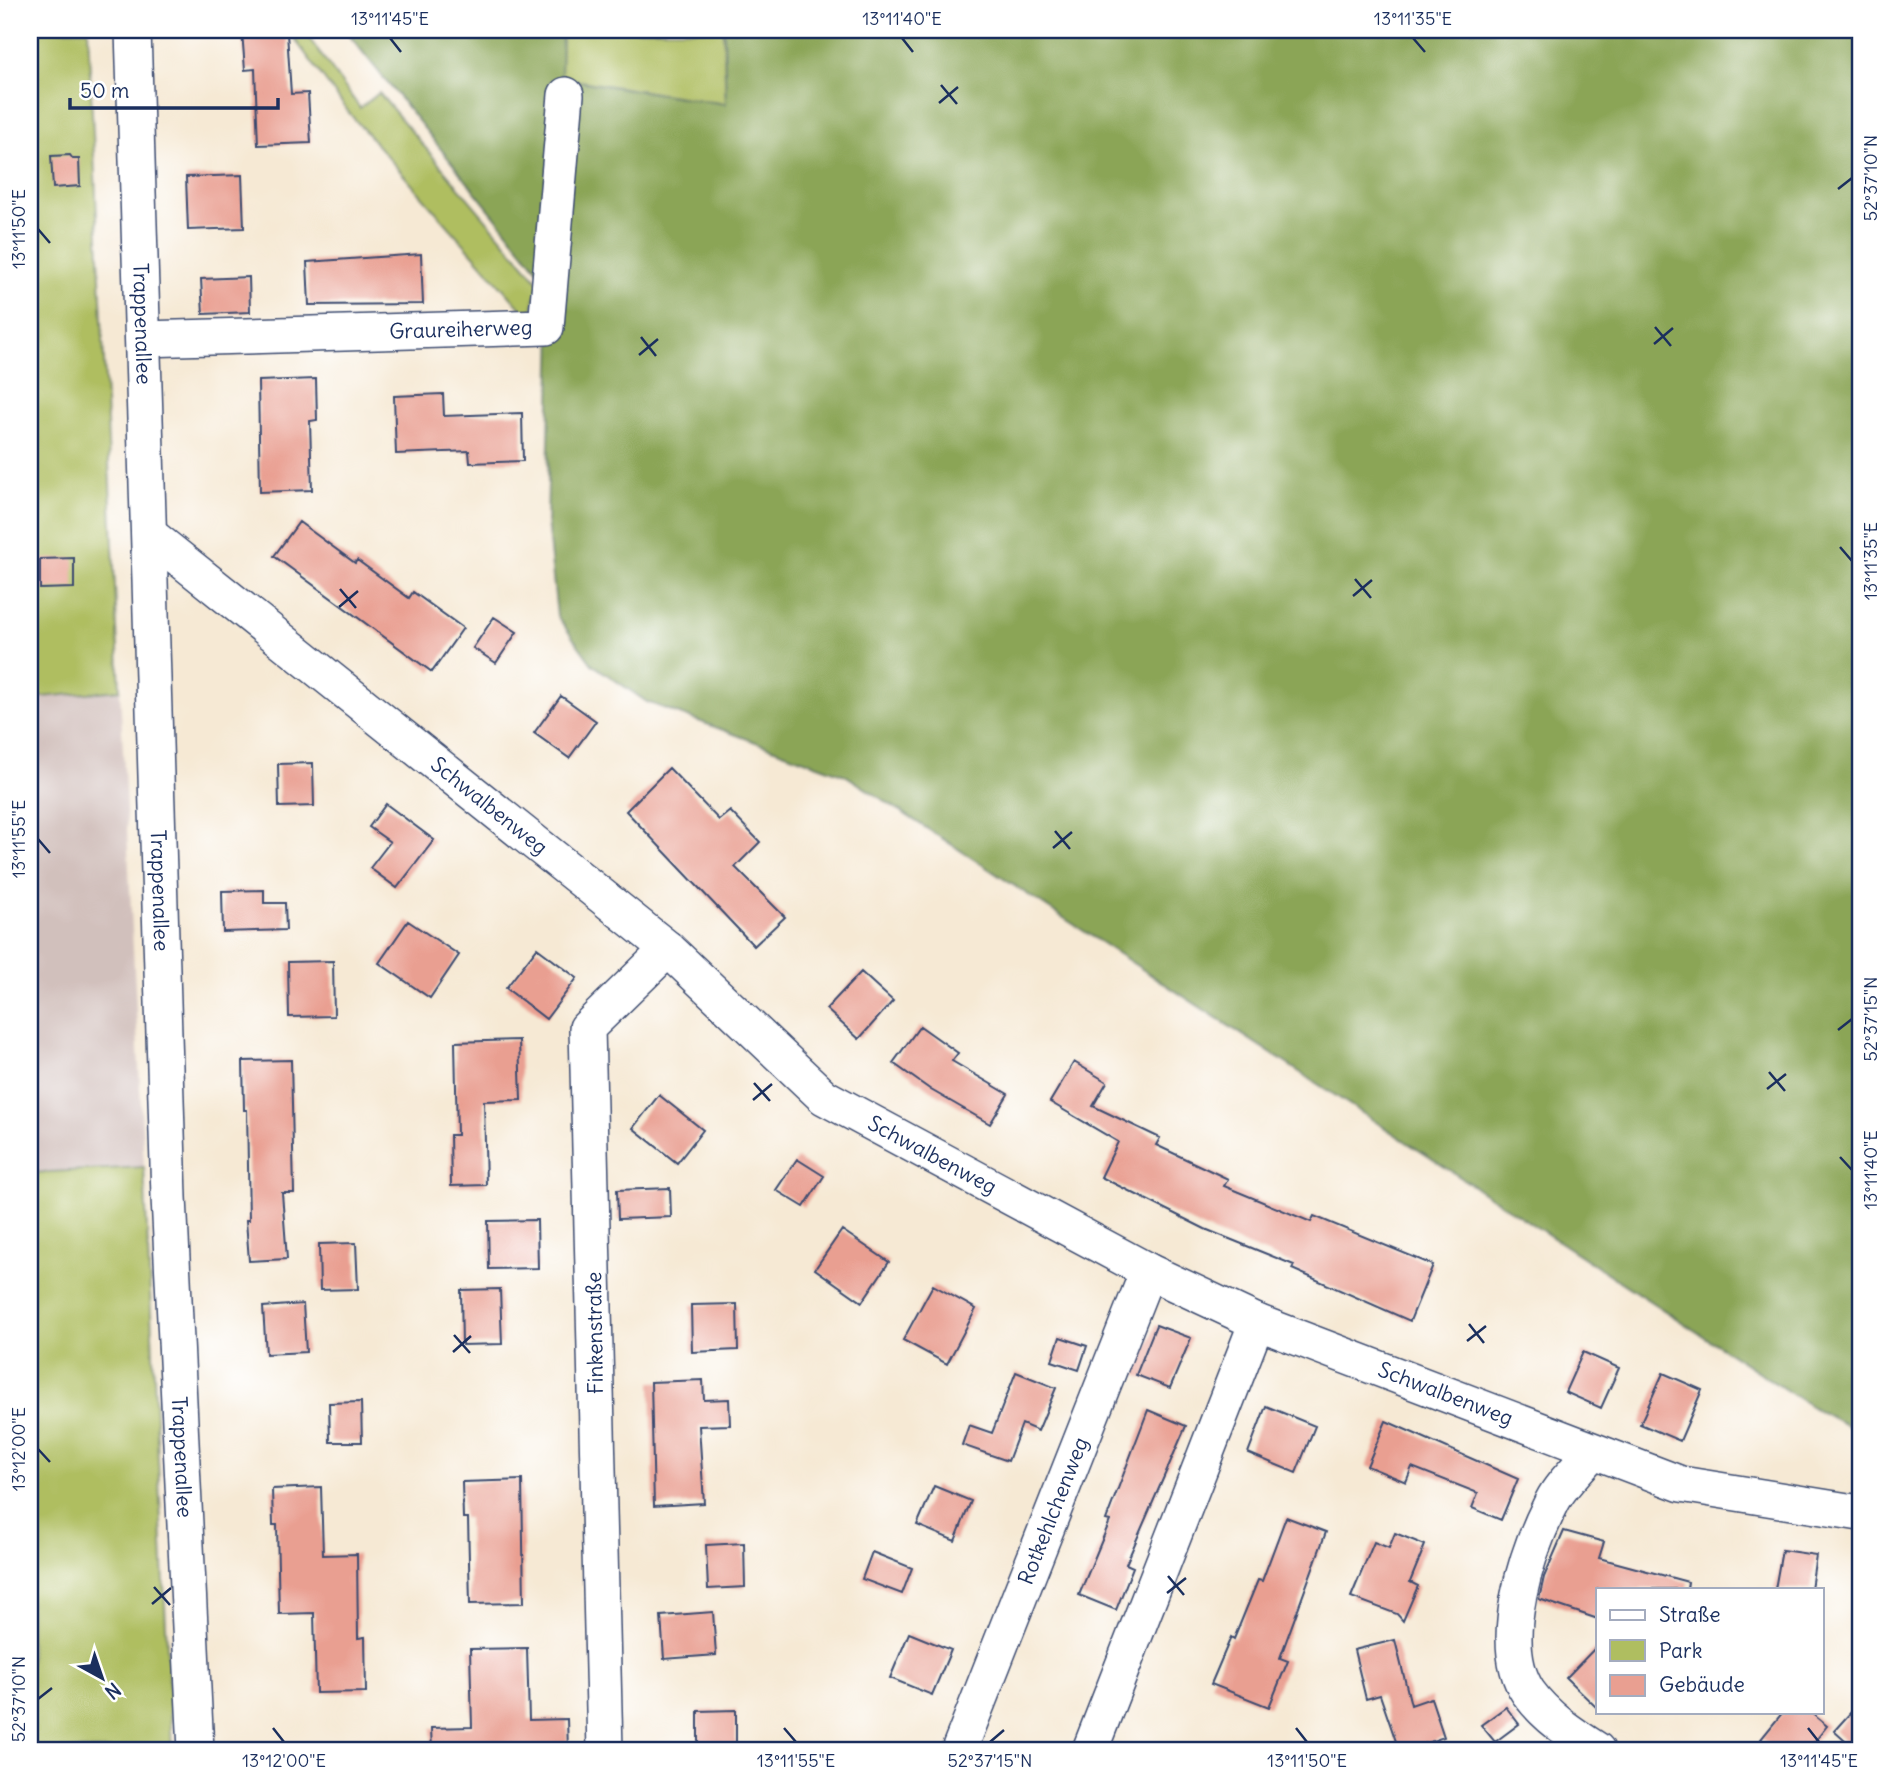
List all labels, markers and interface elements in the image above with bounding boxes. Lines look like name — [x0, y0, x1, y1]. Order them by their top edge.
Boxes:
text: 13°11'45"E — [351, 7, 429, 30]
text: 13°11'40"E — [862, 7, 942, 30]
text: 13°11'35"E — [1374, 7, 1452, 30]
scale bar — [70, 66, 278, 110]
text: 50 m — [80, 77, 129, 104]
text: 52°37'10"N — [1859, 135, 1882, 221]
text: 13°11'50"E — [7, 189, 30, 269]
street label: Trappenallee — [127, 263, 158, 385]
street label: Graureiherweg — [389, 313, 533, 345]
text: 13°11'35"E — [1859, 522, 1882, 600]
street label: Schwalbenweg — [425, 751, 553, 860]
text: 13°11'55"E — [7, 800, 30, 878]
street label: Trappenallee — [145, 829, 175, 952]
text: 52°37'15"N — [1859, 977, 1882, 1061]
street label: Schwalbenweg — [863, 1109, 1001, 1200]
text: 13°11'40"E — [1859, 1130, 1882, 1210]
street label: Finkenstraße — [580, 1272, 609, 1394]
street label: Schwalbenweg — [1374, 1356, 1517, 1432]
street label: Trappenallee — [166, 1396, 199, 1518]
text: 13°12'00"E — [7, 1407, 30, 1491]
street label: Rotkehlchenweg — [1012, 1433, 1094, 1588]
legend — [1596, 1588, 1824, 1714]
text: Straße — [1659, 1601, 1720, 1628]
text: Park — [1659, 1637, 1702, 1664]
north arrow — [66, 1644, 136, 1714]
text: 52°37'10"N — [7, 1656, 30, 1742]
text: Gebäude — [1659, 1671, 1745, 1698]
text: N — [100, 1678, 126, 1704]
text: 13°12'00"E — [242, 1749, 326, 1772]
text: 13°11'55"E — [757, 1749, 835, 1772]
text: 52°37'15"N — [948, 1749, 1032, 1772]
text: 13°11'50"E — [1267, 1749, 1347, 1772]
text: 13°11'45"E — [1780, 1749, 1858, 1772]

